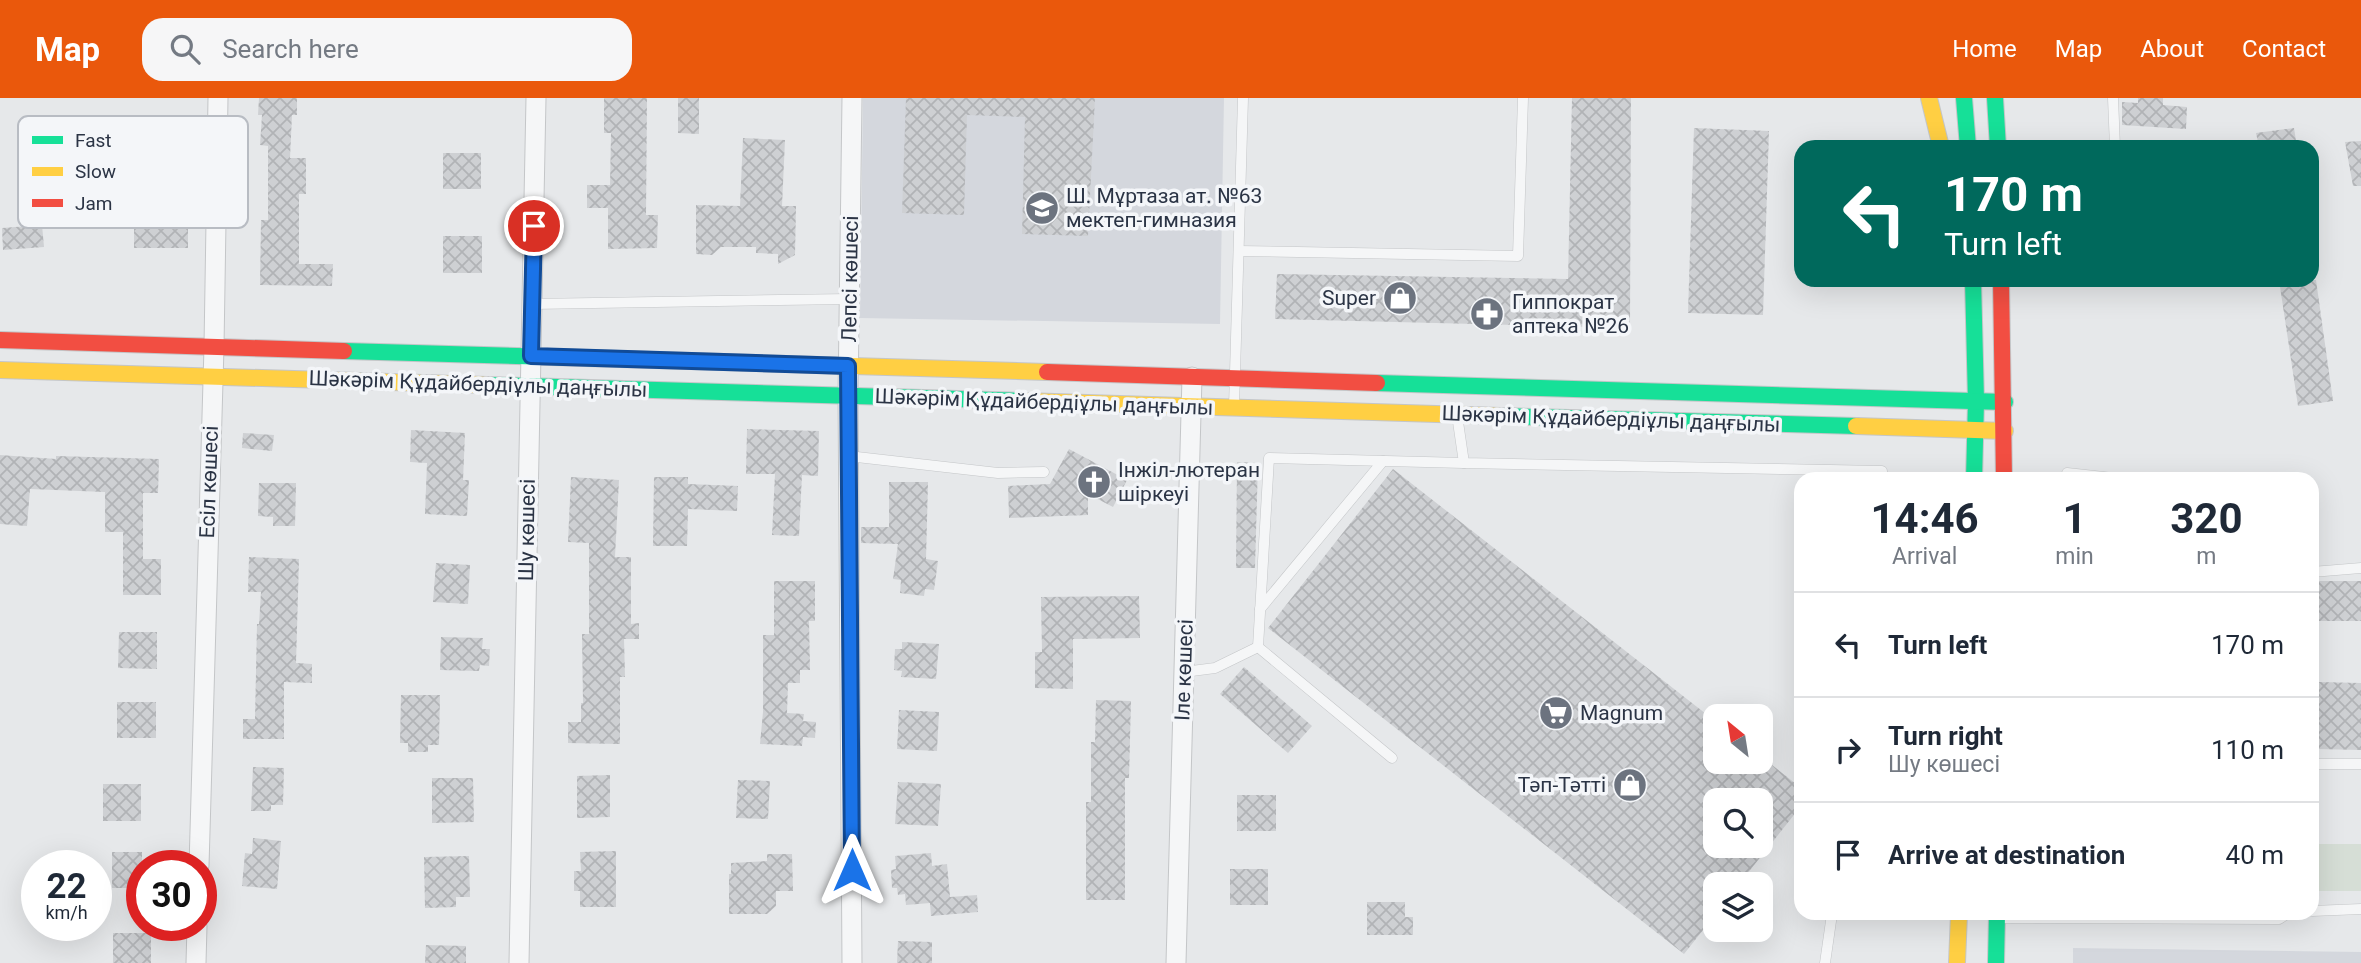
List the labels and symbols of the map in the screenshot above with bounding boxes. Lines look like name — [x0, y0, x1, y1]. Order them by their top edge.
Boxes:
legend — [18, 116, 248, 228]
text: Fast — [75, 129, 112, 152]
text: Slow — [75, 160, 116, 183]
place label: Ш. Мұртаза ат. №63 мектеп-гимназия — [1066, 184, 1262, 232]
school or university icon: Ш. Мұртаза ат. №63 мектеп-гимназия — [1023, 189, 1061, 227]
text: Jam — [75, 192, 112, 215]
pin — [504, 196, 564, 256]
street label: Лепсі көшесі — [837, 215, 863, 343]
shop icon: Super — [1381, 279, 1419, 317]
place label: Super — [1322, 286, 1376, 310]
place label: Гиппократ аптека №26 — [1512, 290, 1629, 338]
pharmacy icon: Гиппократ аптека №26 — [1468, 295, 1506, 333]
street label: Шәкәрім Құдайбердіұлы даңғылы — [308, 366, 648, 402]
street label: Шәкәрім Құдайбердіұлы даңғылы — [874, 384, 1214, 420]
street label: Шәкәрім Құдайбердіұлы даңғылы — [1441, 401, 1781, 437]
street label: Есіл көшесі — [195, 425, 223, 539]
place label: Інжіл-лютеран шіркеуі — [1118, 458, 1260, 506]
church icon: Інжіл-лютеран шіркеуі — [1075, 463, 1113, 501]
street label: Шу көшесі — [514, 479, 540, 581]
street label: Іле көшесі — [1170, 619, 1198, 721]
supermarket icon: Magnum — [1537, 694, 1575, 732]
place label: Magnum — [1580, 701, 1663, 725]
north arrow — [1703, 704, 1773, 774]
shop icon: Тәп-Тәтті — [1611, 766, 1649, 804]
place label: Тәп-Тәтті — [1518, 773, 1606, 797]
position arrow — [815, 833, 889, 907]
speed limit sign: 30 — [126, 850, 217, 941]

